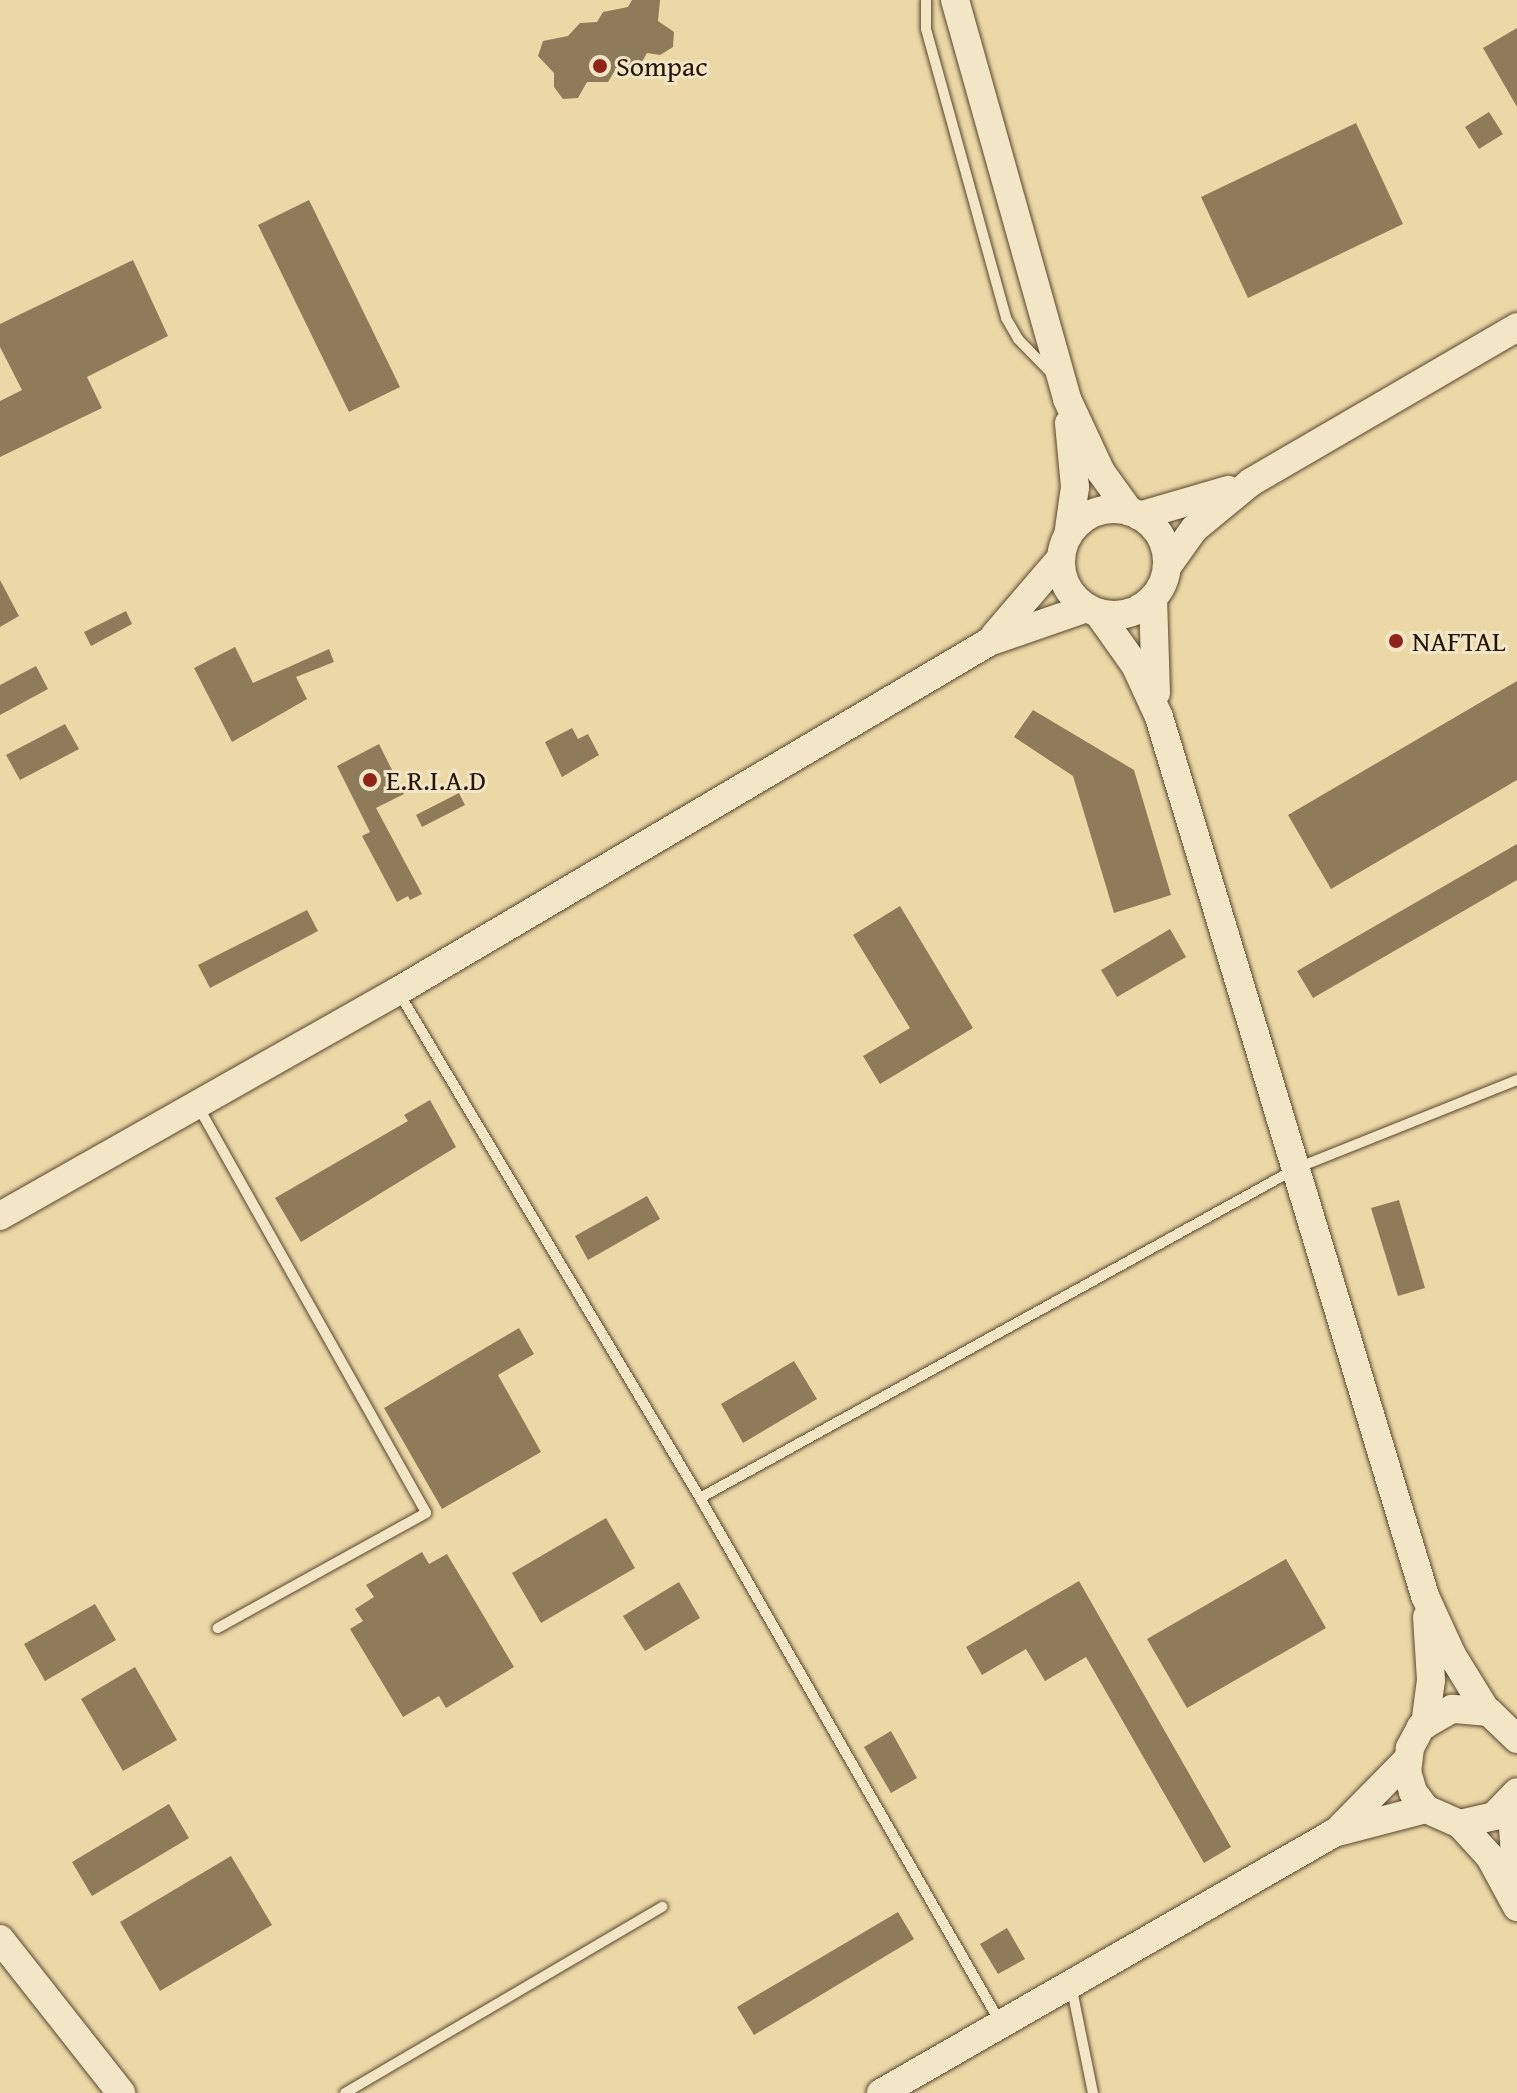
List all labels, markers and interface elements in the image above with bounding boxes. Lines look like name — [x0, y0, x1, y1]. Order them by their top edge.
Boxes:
place label: Sompac — [616, 49, 708, 83]
marker: Sompac — [591, 57, 609, 75]
place label: NAFTAL — [1412, 624, 1506, 658]
marker: NAFTAL — [1387, 632, 1405, 650]
place label: E.R.I.A.D — [386, 763, 486, 797]
marker: E.R.I.A.D — [361, 771, 379, 789]

